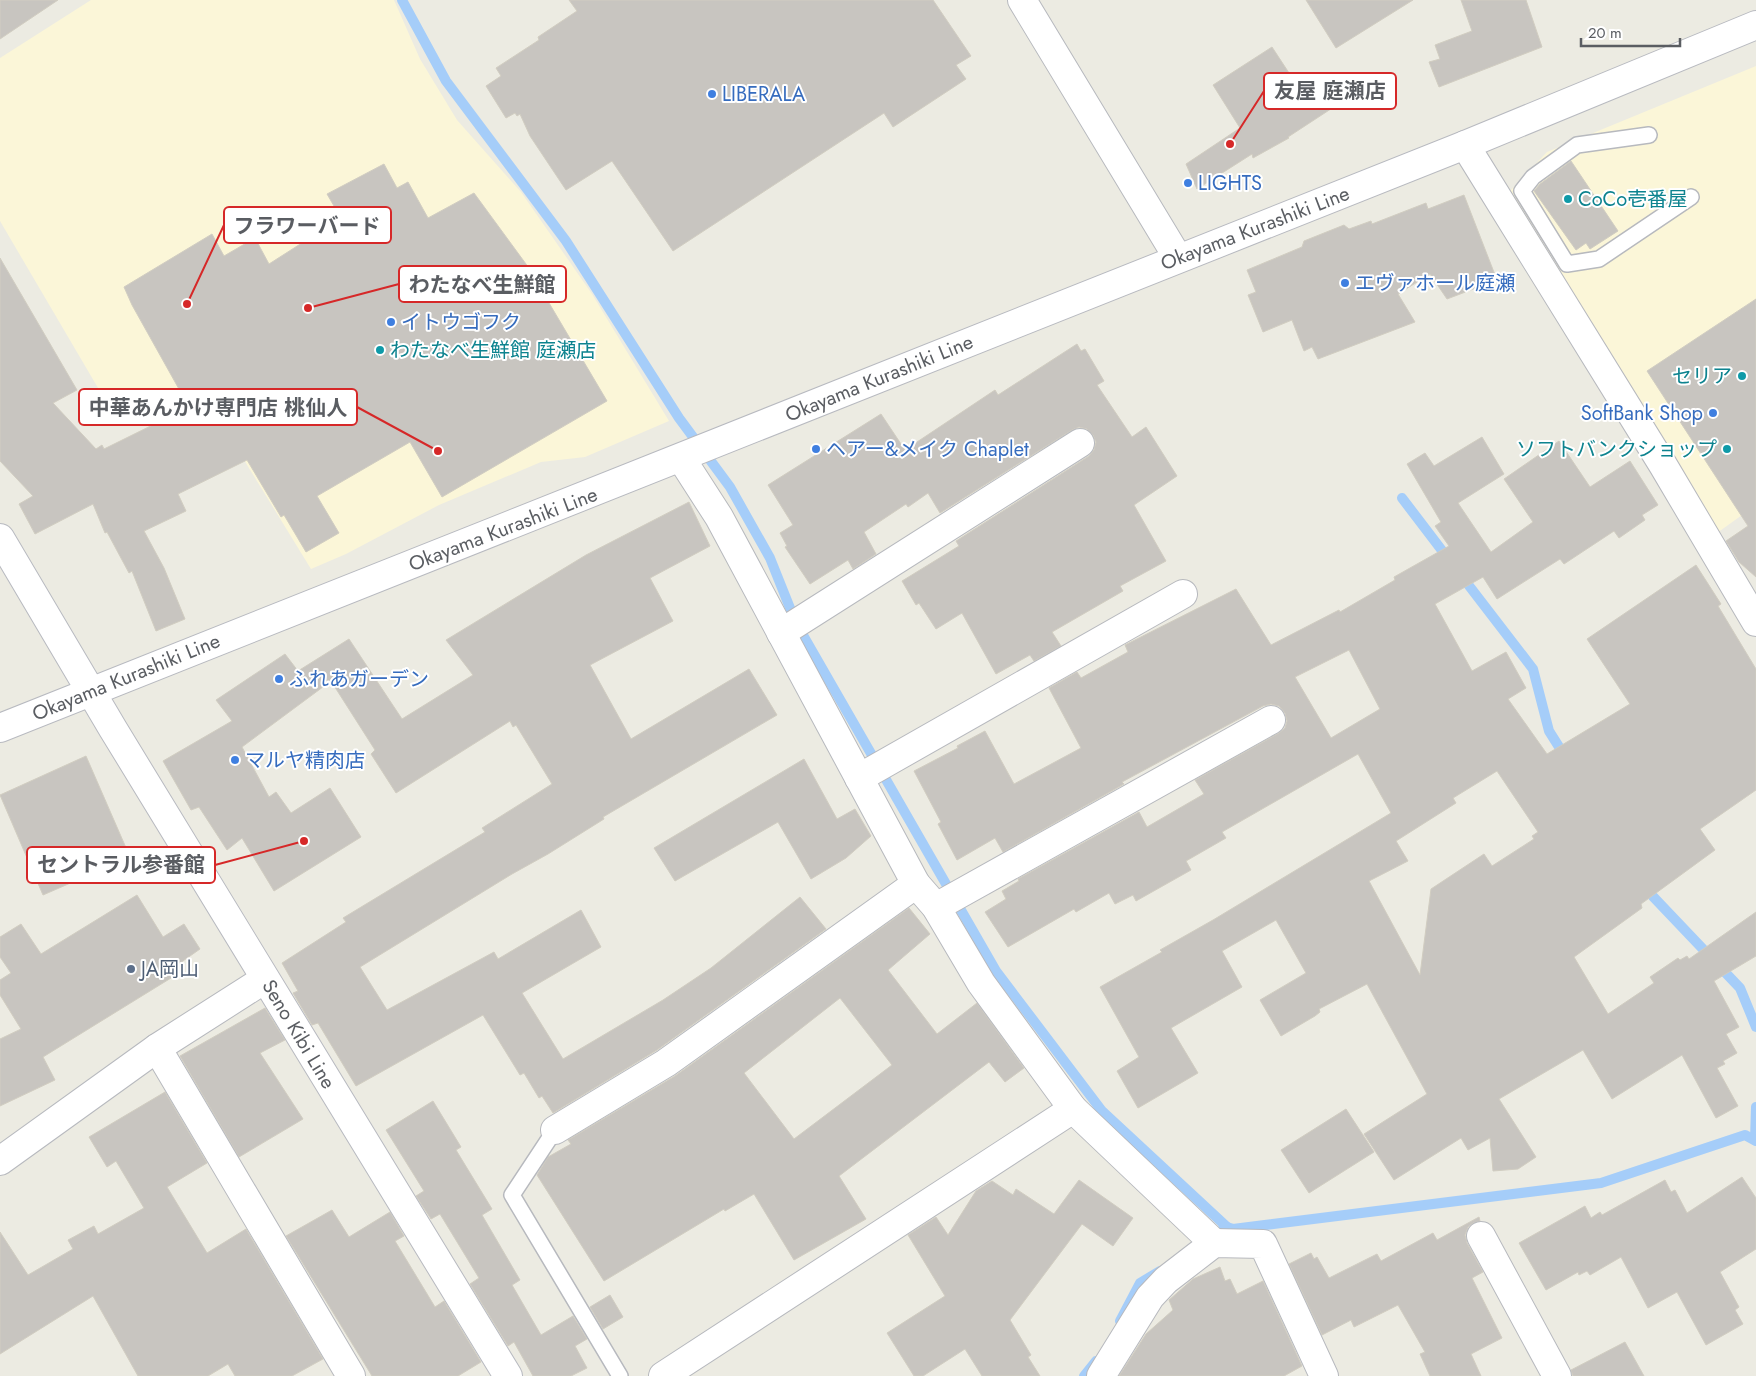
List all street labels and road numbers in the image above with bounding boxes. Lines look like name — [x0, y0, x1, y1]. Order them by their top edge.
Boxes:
street label: Okayama Kurashiki Line — [1157, 179, 1354, 278]
street label: Okayama Kurashiki Line — [781, 328, 977, 429]
street label: Okayama Kurashiki Line — [405, 480, 602, 579]
street label: Okayama Kurashiki Line — [28, 627, 224, 728]
street label: Seno Kibi Line — [255, 974, 343, 1094]

